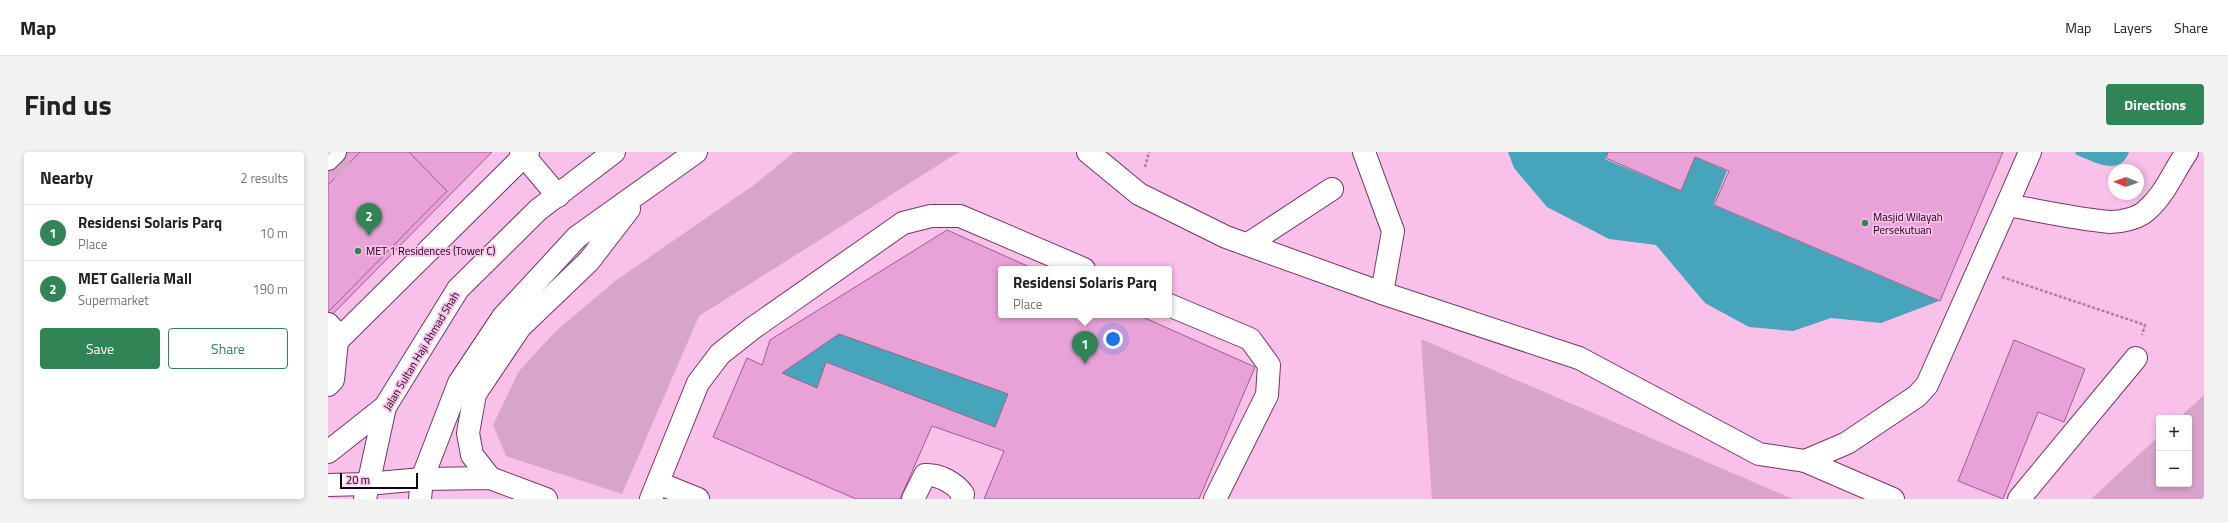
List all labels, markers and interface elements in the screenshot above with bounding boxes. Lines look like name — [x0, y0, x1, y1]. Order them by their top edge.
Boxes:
text: Map — [20, 13, 56, 42]
text: Map — [2065, 17, 2091, 38]
text: Layers — [2113, 17, 2152, 38]
text: Share — [2174, 17, 2208, 38]
text: Find us — [24, 83, 112, 126]
button: Directions — [2106, 84, 2204, 125]
north arrow — [2108, 164, 2144, 200]
text: Nearby — [40, 165, 93, 191]
text: 2 results — [240, 168, 288, 188]
pin: 2 — [356, 203, 382, 236]
place label: Masjid Wilayah Persekutuan — [1873, 209, 1943, 238]
text: Residensi Solaris Parq — [78, 211, 222, 234]
marker: Masjid Wilayah Persekutuan — [1860, 218, 1870, 228]
text: 1 — [49, 223, 57, 243]
text: 10 m — [260, 223, 288, 243]
text: Place — [78, 234, 107, 254]
place label: MET 1 Residences (Tower C) — [366, 243, 495, 259]
marker: MET 1 Residences (Tower C) — [353, 246, 363, 256]
popup — [998, 266, 1172, 318]
text: MET Galleria Mall — [78, 267, 192, 290]
text: Residensi Solaris Parq — [1013, 271, 1157, 294]
text: 2 — [49, 279, 57, 299]
text: 190 m — [252, 279, 288, 299]
street label: Jalan Sultan Haji Ahmad Shah — [379, 289, 463, 413]
text: Supermarket — [78, 290, 149, 310]
text: Place — [1013, 294, 1042, 314]
button: Save — [40, 328, 160, 369]
button: Share — [168, 328, 288, 369]
your location — [1103, 329, 1123, 349]
pin: 1 — [1072, 331, 1098, 364]
map controls — [2156, 415, 2192, 487]
button: + — [2156, 415, 2192, 451]
button: − — [2156, 451, 2192, 487]
scale bar — [340, 471, 418, 490]
text: 20 m — [346, 472, 370, 488]

